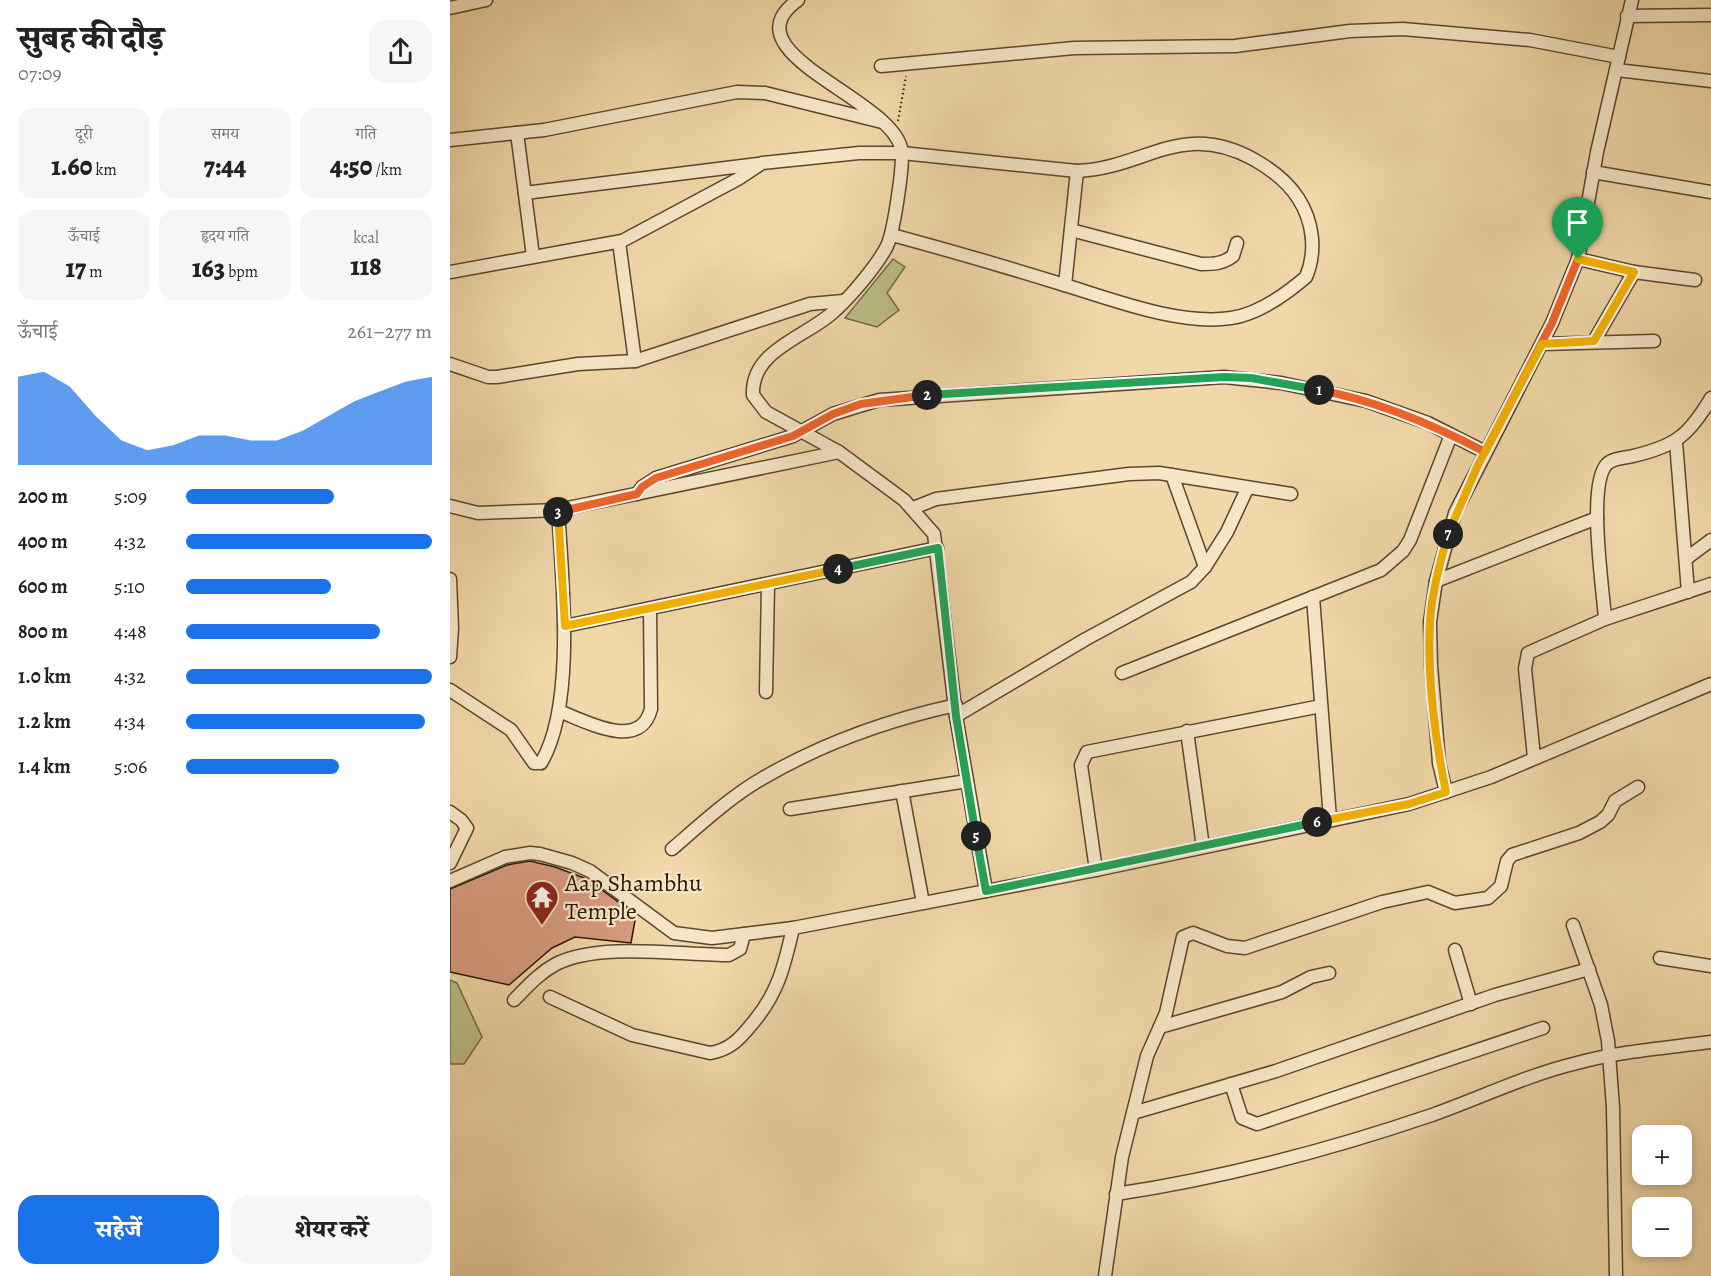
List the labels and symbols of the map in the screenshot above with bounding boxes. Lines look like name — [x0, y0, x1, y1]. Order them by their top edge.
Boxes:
pin — [1552, 197, 1603, 259]
pin: 1 — [1304, 375, 1334, 405]
pin: 2 — [912, 380, 942, 410]
pin: 3 — [543, 497, 573, 527]
pin: 7 — [1433, 519, 1463, 549]
pin: 4 — [823, 554, 853, 584]
pin: 6 — [1302, 807, 1332, 837]
pin: 5 — [961, 821, 991, 851]
place label: Aap Shambhu Temple — [564, 867, 702, 927]
temple icon: Aap Shambhu Temple — [524, 879, 560, 926]

